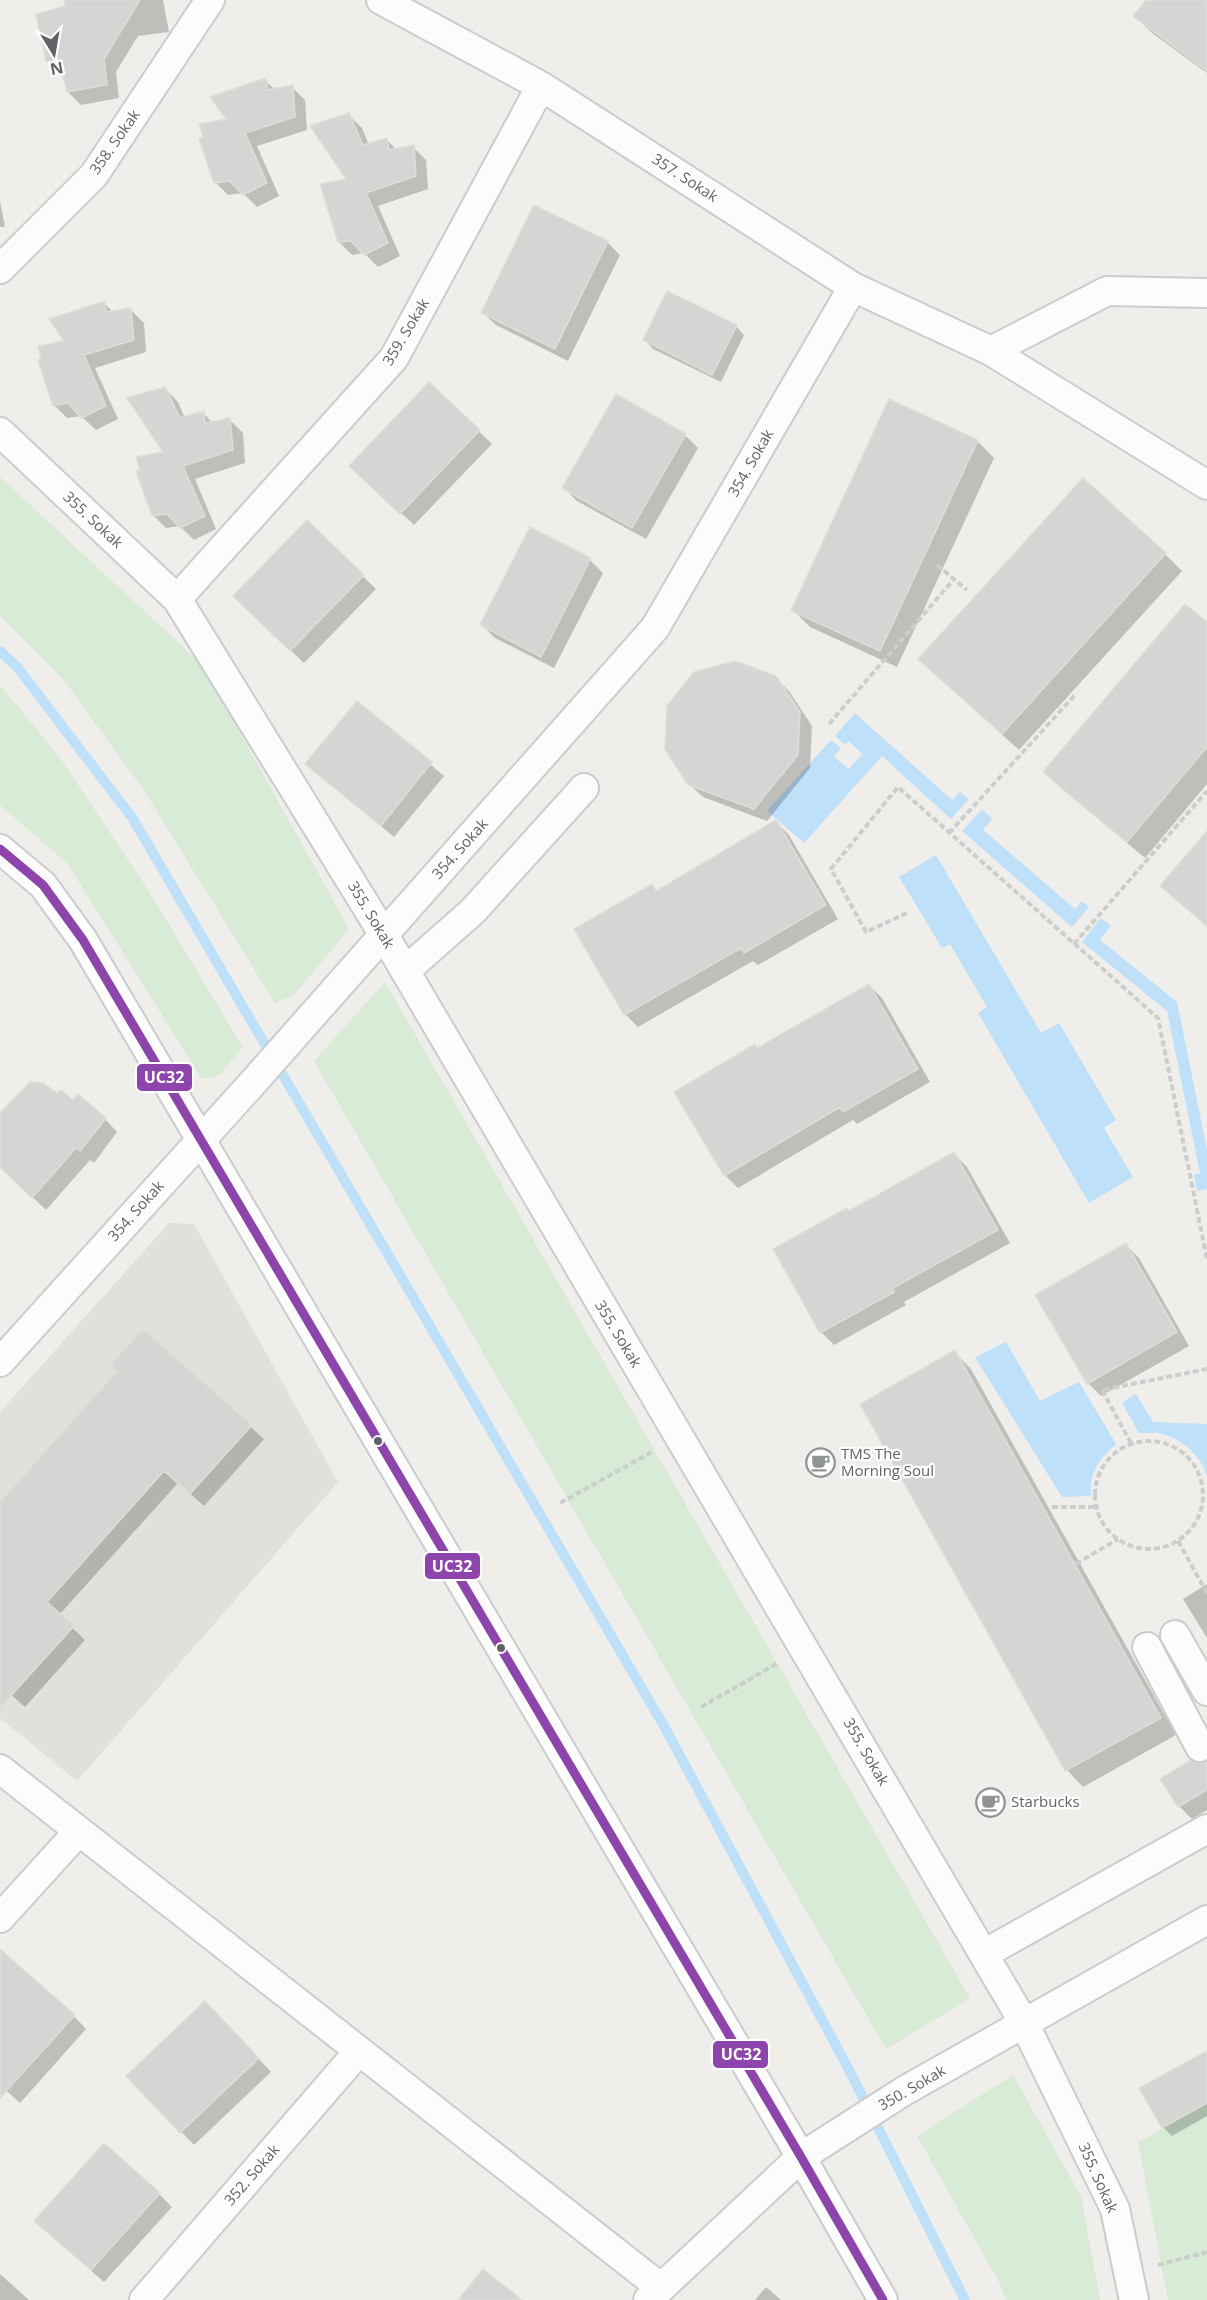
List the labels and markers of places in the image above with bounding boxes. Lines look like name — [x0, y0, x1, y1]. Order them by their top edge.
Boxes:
unlabelled marker — [372, 1435, 384, 1447]
place label: TMS The Morning Soul — [841, 1443, 934, 1480]
cafe icon: TMS The Morning Soul — [804, 1447, 836, 1479]
unlabelled marker — [495, 1642, 507, 1654]
cafe icon: Starbucks — [974, 1786, 1006, 1818]
place label: Starbucks — [1011, 1791, 1080, 1811]

